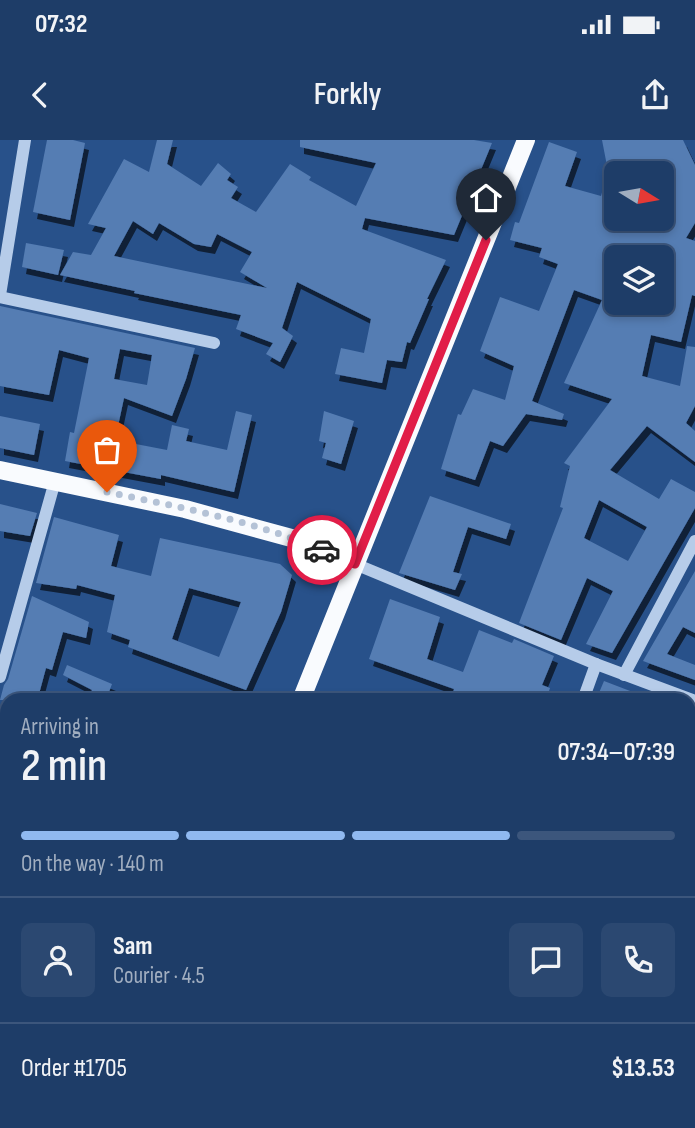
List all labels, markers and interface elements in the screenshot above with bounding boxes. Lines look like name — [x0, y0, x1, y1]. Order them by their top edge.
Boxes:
text: 07:32 — [35, 9, 87, 40]
text: Forkly — [314, 75, 381, 114]
icon: back — [21, 76, 59, 114]
icon: share — [636, 76, 674, 114]
north arrow — [604, 161, 674, 231]
map controls — [604, 161, 674, 315]
pin — [456, 168, 516, 240]
icon: home — [467, 179, 505, 217]
button: layers — [604, 245, 674, 315]
pin — [77, 420, 137, 492]
icon: bag — [88, 431, 126, 469]
courier — [287, 515, 357, 585]
icon: car — [303, 531, 341, 569]
text: Arriving in — [21, 713, 99, 741]
text: 07:34–07:39 — [557, 737, 675, 768]
text: 2 min — [21, 739, 107, 794]
text: On the way · 140 m — [21, 850, 164, 878]
button: person — [21, 923, 95, 997]
button: chat — [509, 923, 583, 997]
button: phone — [601, 923, 675, 997]
text: Sam — [113, 931, 153, 962]
text: Courier · 4.5 — [113, 962, 205, 990]
text: Order #1705 — [21, 1053, 127, 1084]
text: $13.53 — [611, 1053, 675, 1084]

